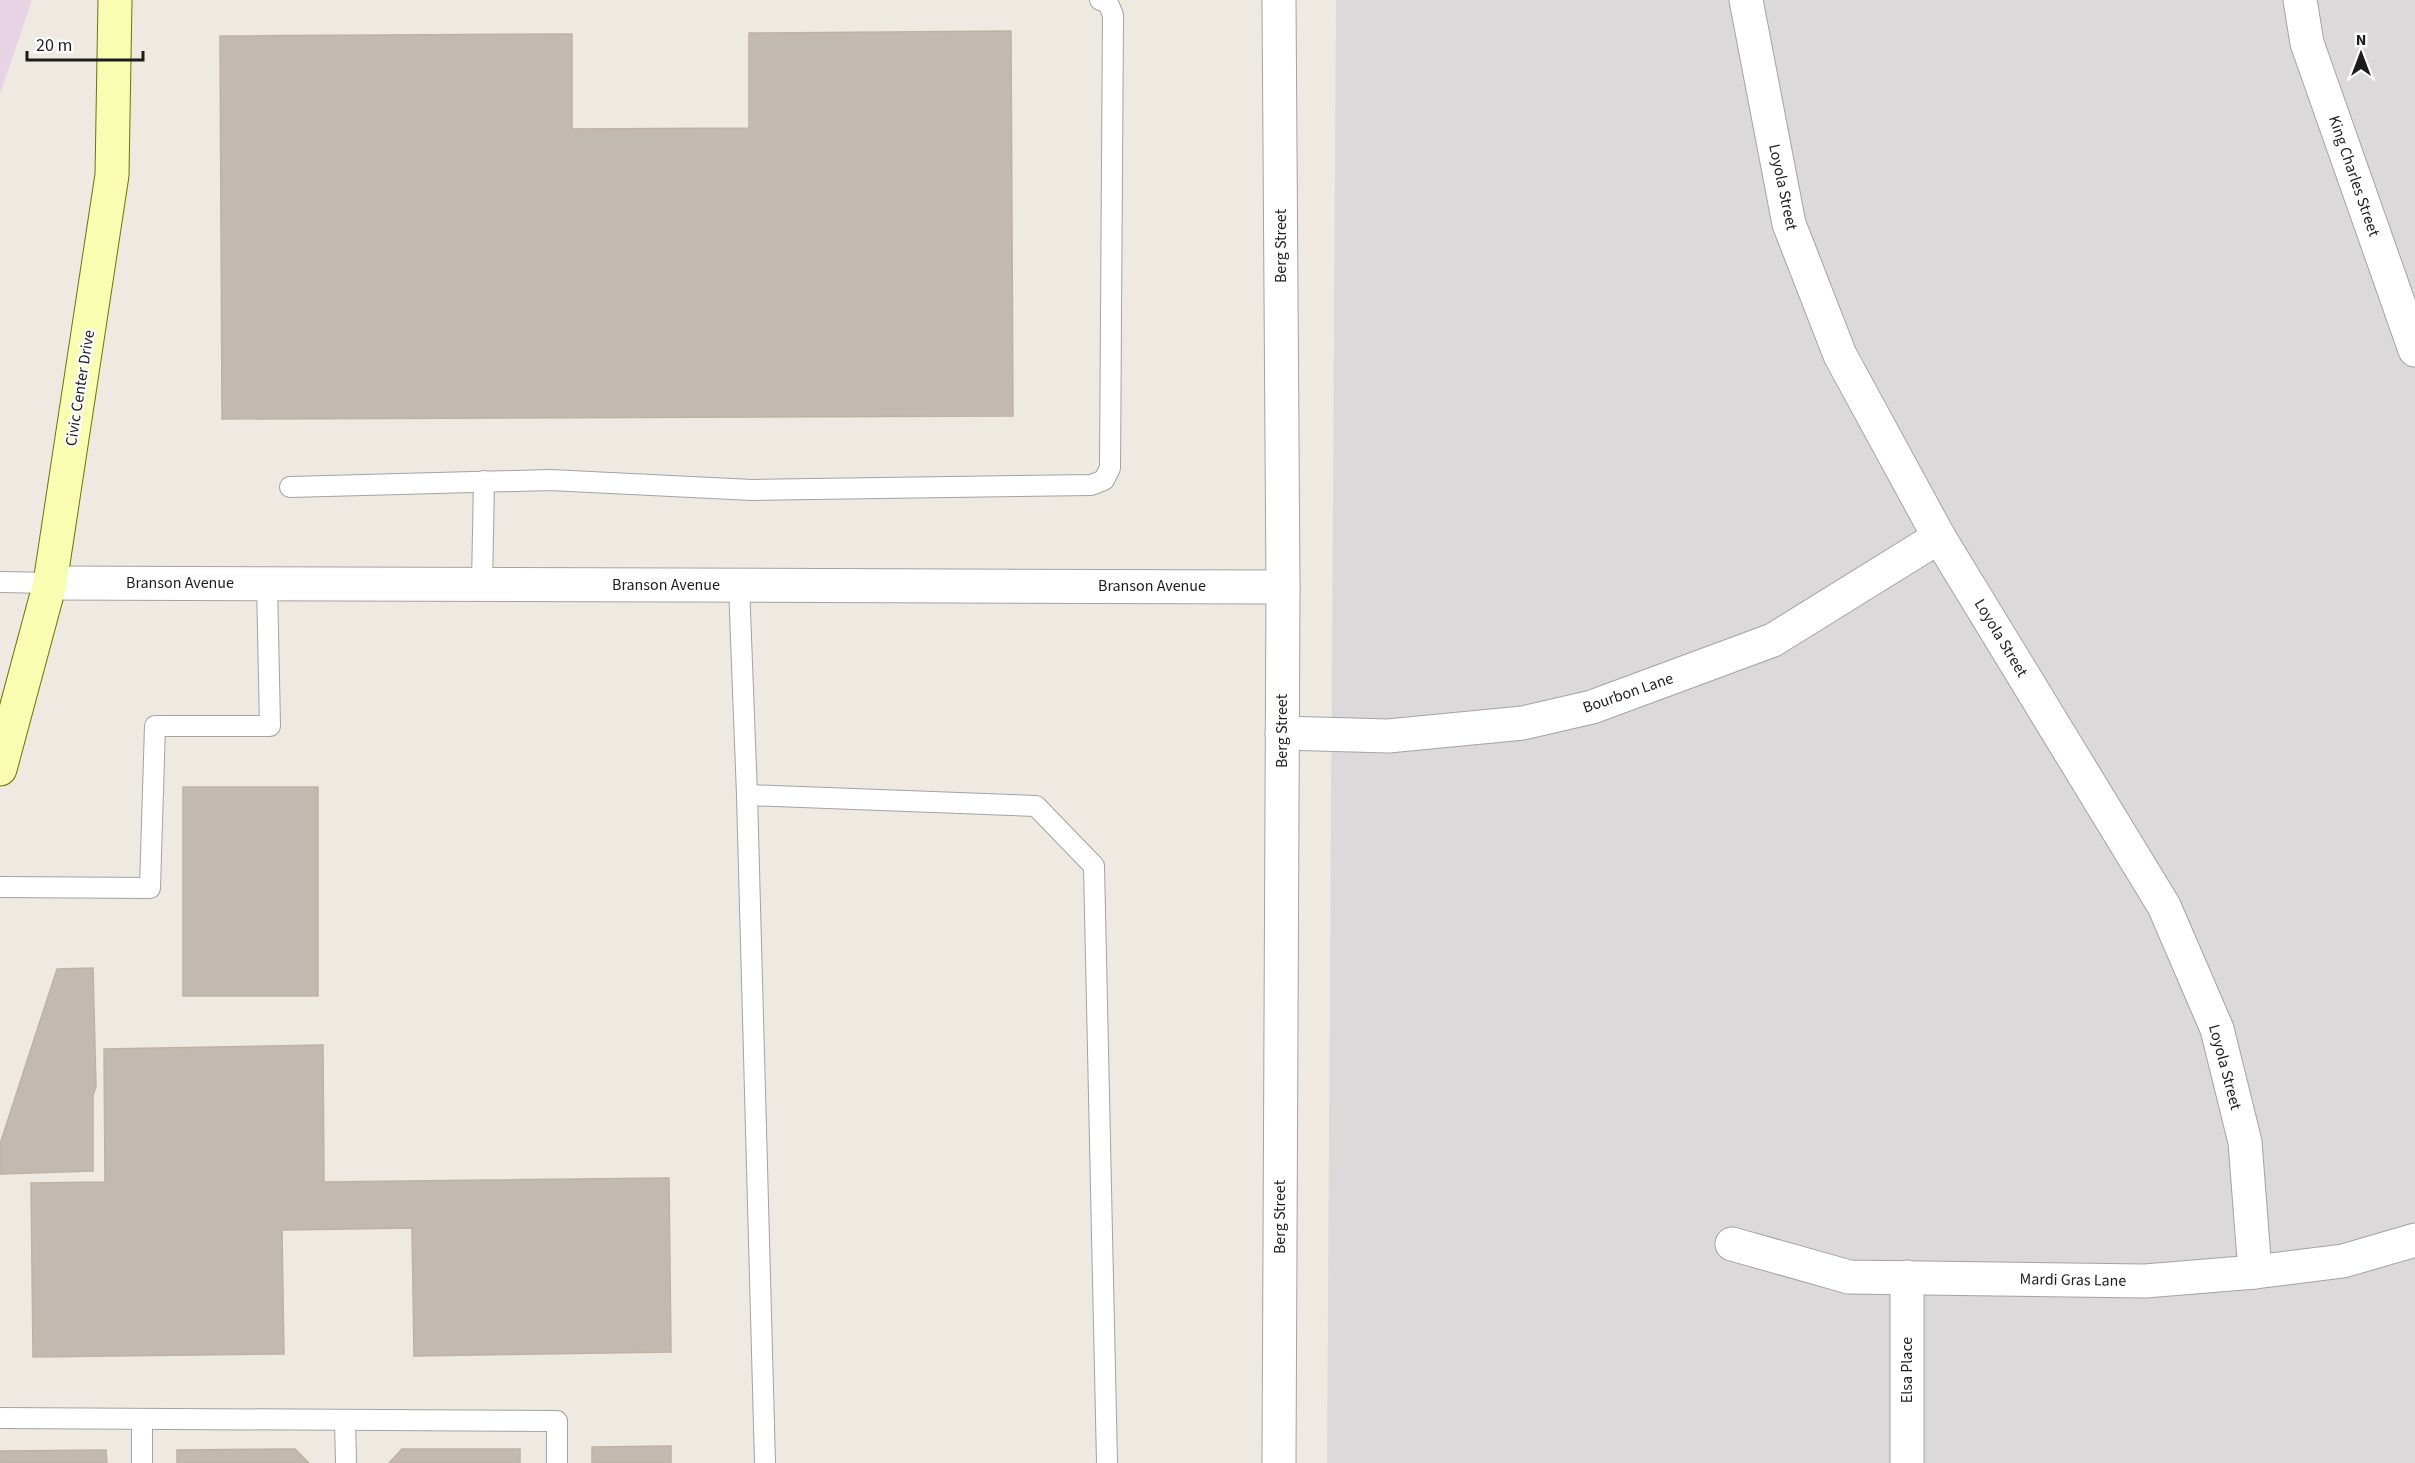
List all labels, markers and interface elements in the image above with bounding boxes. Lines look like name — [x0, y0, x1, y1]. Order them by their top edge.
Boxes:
scale bar — [27, 24, 142, 62]
north arrow — [2331, 24, 2391, 84]
text: N — [2356, 29, 2366, 51]
text: 20 m — [36, 33, 72, 58]
street label: King Charles Street — [2323, 113, 2385, 240]
street label: Loyola Street — [1763, 142, 1803, 233]
street label: Berg Street — [1270, 208, 1292, 283]
street label: Civic Center Drive — [60, 328, 100, 448]
street label: Branson Avenue — [126, 572, 234, 594]
street label: Branson Avenue — [612, 574, 720, 596]
street label: Branson Avenue — [1098, 575, 1206, 597]
street label: Loyola Street — [1969, 595, 2033, 682]
street label: Bourbon Lane — [1580, 667, 1676, 719]
street label: Berg Street — [1271, 693, 1293, 768]
street label: Loyola Street — [2203, 1022, 2247, 1113]
street label: Berg Street — [1269, 1179, 1291, 1254]
street label: Mardi Gras Lane — [2019, 1268, 2127, 1292]
street label: Elsa Place — [1896, 1337, 1918, 1403]

